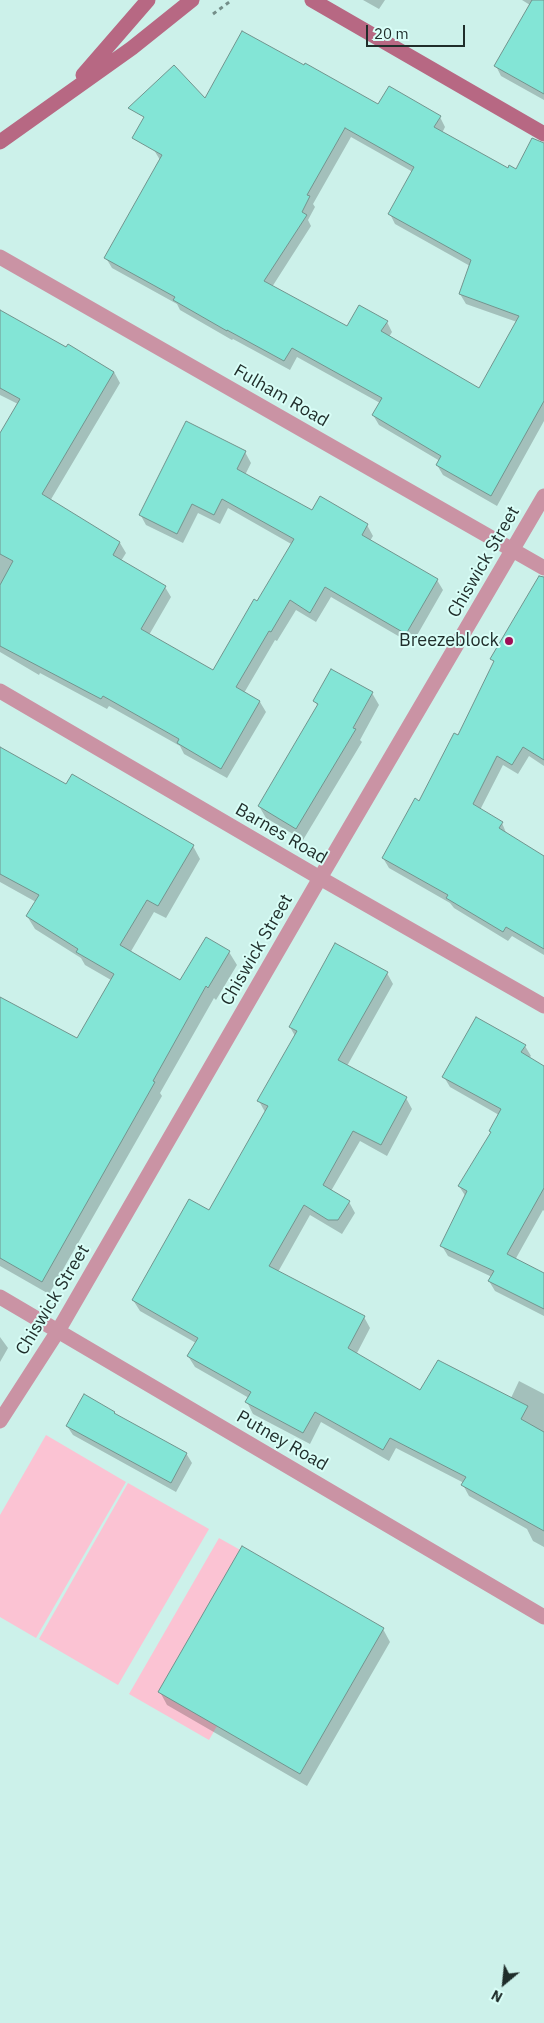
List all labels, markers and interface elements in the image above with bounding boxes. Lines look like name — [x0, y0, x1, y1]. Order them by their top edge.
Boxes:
scale bar — [369, 15, 468, 47]
text: 20 m — [374, 24, 409, 43]
street label: Fulham Road — [230, 360, 332, 432]
street label: Chiswick Street — [443, 502, 525, 622]
place label: Breezeblock — [399, 630, 499, 652]
marker: Breezeblock — [503, 635, 515, 647]
street label: Barnes Road — [231, 799, 331, 869]
street label: Chiswick Street — [216, 890, 298, 1010]
street label: Chiswick Street — [12, 1241, 94, 1359]
street label: Putney Road — [232, 1406, 332, 1476]
north arrow — [479, 1958, 529, 2008]
text: N — [488, 1986, 506, 2007]

